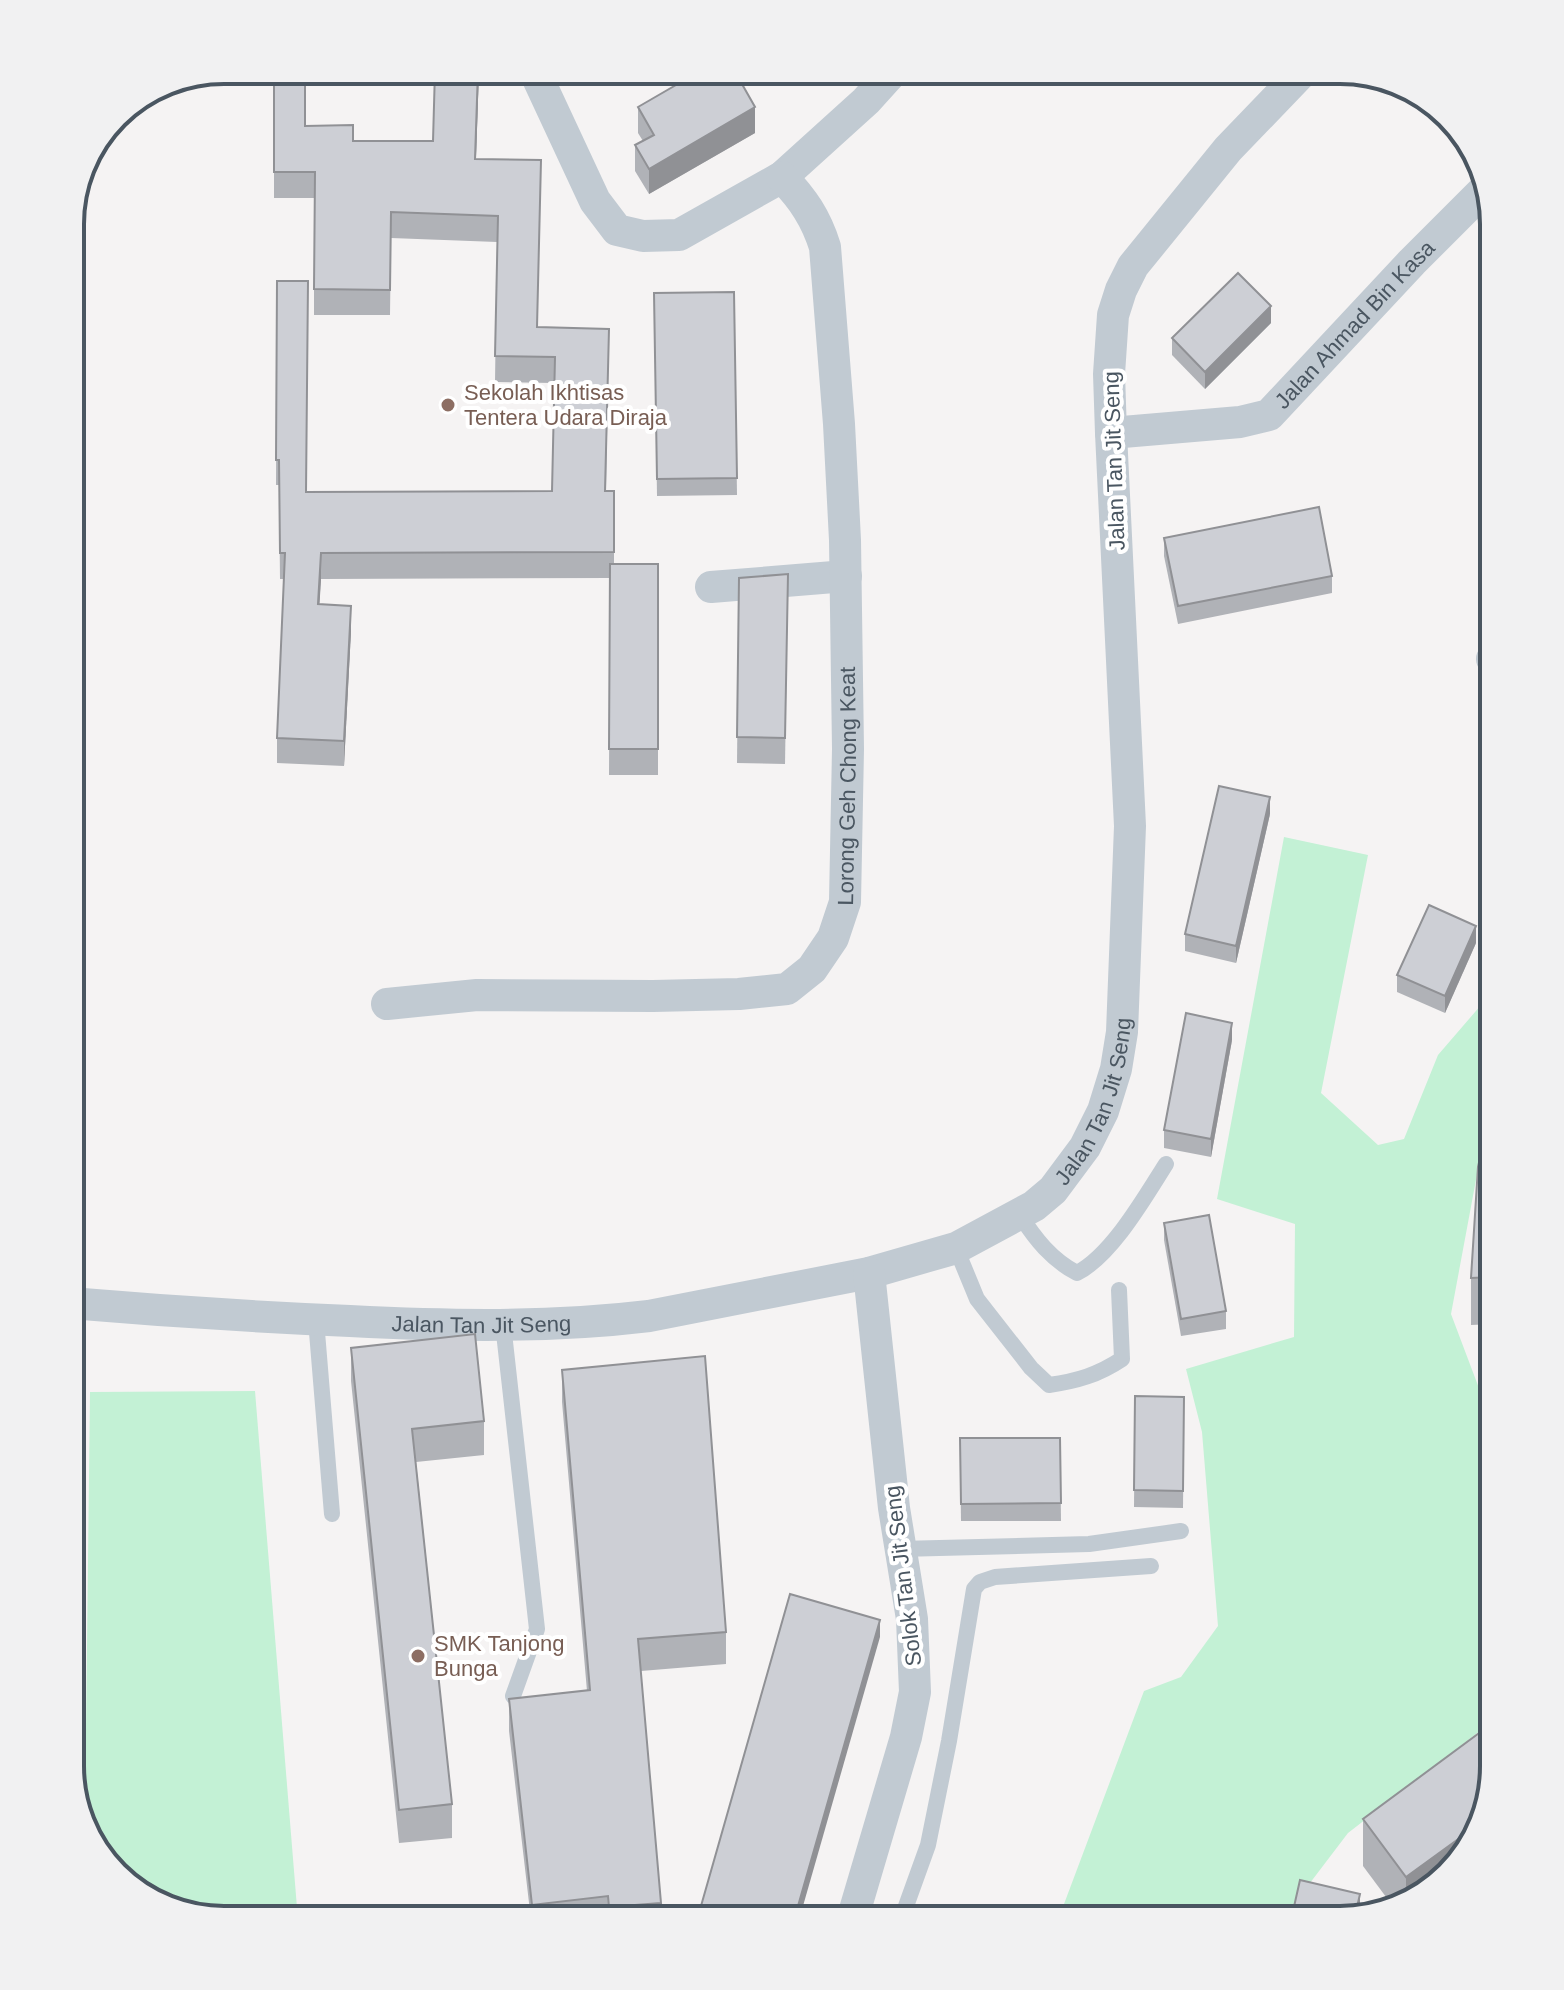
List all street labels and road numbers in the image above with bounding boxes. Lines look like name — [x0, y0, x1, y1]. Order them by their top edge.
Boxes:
street label: Jalan Ahmad Bin Kasa — [1269, 234, 1440, 413]
street label: Jalan Tan Jit Seng — [1098, 371, 1130, 551]
street label: Lorong Geh Chong Keat — [832, 667, 861, 906]
street label: Jalan Tan Jit Seng — [1049, 1017, 1135, 1189]
street label: Jalan Tan Jit Seng — [391, 1310, 572, 1337]
street label: Solok Tan Jit Seng — [880, 1484, 926, 1668]

